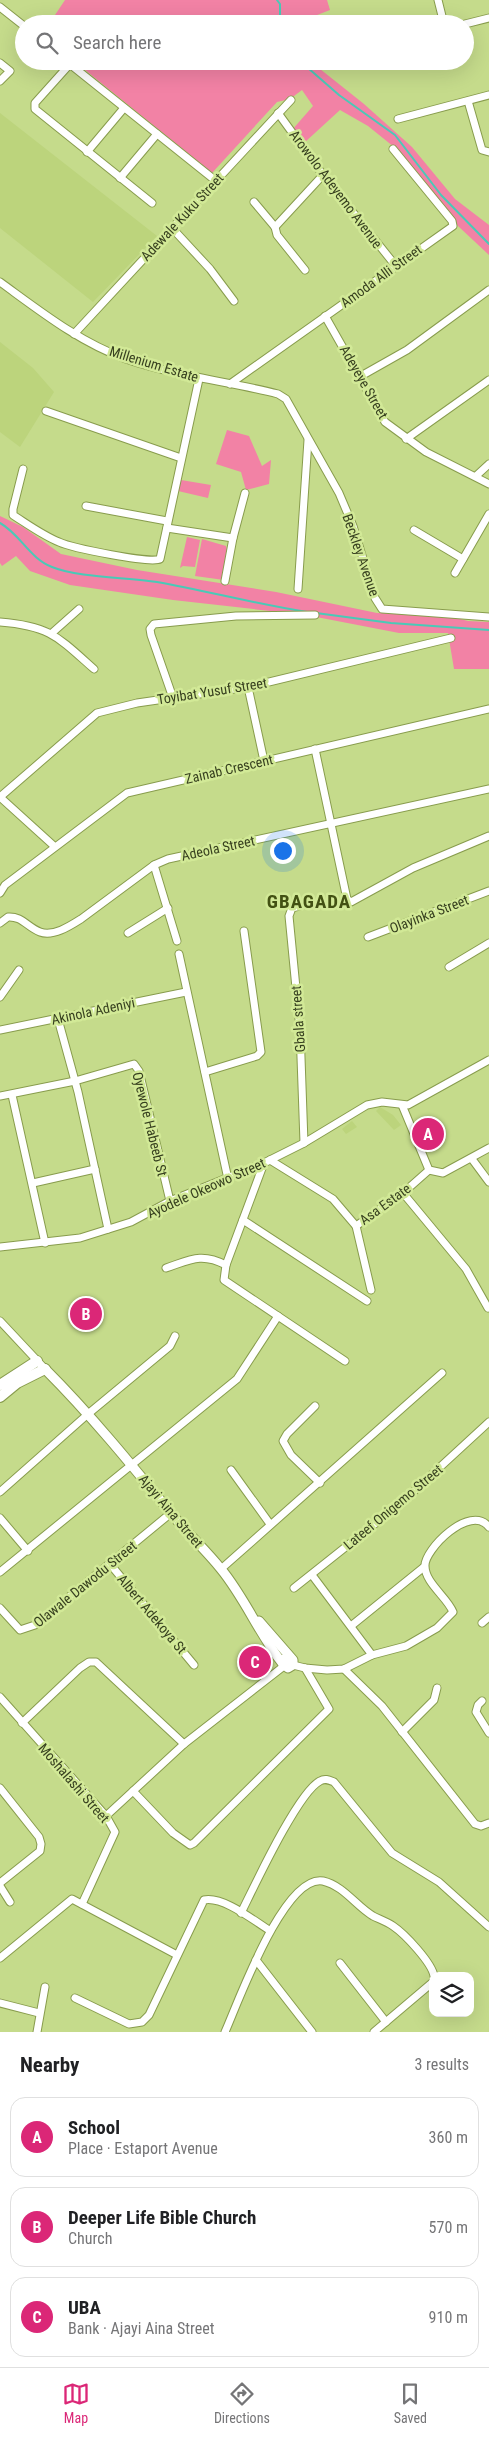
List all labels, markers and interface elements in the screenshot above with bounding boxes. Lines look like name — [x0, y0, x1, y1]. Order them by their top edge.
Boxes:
search box — [15, 15, 474, 70]
icon: search — [33, 29, 61, 57]
text: Search here — [73, 31, 161, 54]
street label: Arowolo Adeyemo Avenue — [286, 127, 386, 252]
street label: Adewale Kuku Street — [137, 170, 227, 264]
street label: Amoda Alli Street — [337, 241, 425, 311]
street label: Adeyeye Street — [337, 342, 391, 422]
street label: Millenium Estate — [108, 343, 201, 385]
street label: Beckley Avenue — [339, 512, 383, 599]
street label: Toyibat Yusuf Street — [156, 674, 268, 708]
street label: Zainab Crescent — [183, 751, 275, 787]
street label: Adeola Street — [180, 832, 256, 864]
your location — [270, 838, 296, 864]
district label: GBAGADA — [267, 890, 351, 913]
street label: Olayinka Street — [387, 892, 471, 936]
street label: Gbala street — [288, 985, 308, 1053]
street label: Akinola Adeniyi — [50, 994, 136, 1028]
street label: Oyewole Habeeb St — [129, 1070, 171, 1178]
pin: A — [412, 1115, 444, 1153]
street label: Ayodele Okeowo Street — [145, 1155, 267, 1221]
street label: Asa Estate — [356, 1180, 414, 1228]
pin: B — [70, 1295, 102, 1333]
street label: Lateef Onigemo Street — [340, 1461, 446, 1553]
street label: Ajayi Aina Street — [136, 1471, 206, 1551]
street label: Olawale Dawodu Street — [30, 1538, 140, 1630]
street label: Albert Adekoya St — [114, 1571, 190, 1657]
pin: C — [239, 1643, 271, 1681]
street label: Moshalashi Street — [35, 1740, 113, 1826]
map controls — [429, 1972, 474, 2017]
button: layers — [429, 1972, 474, 2017]
text: Nearby — [20, 2053, 79, 2077]
text: 3 results — [414, 2055, 469, 2074]
text: School — [68, 2116, 120, 2139]
text: A — [32, 2128, 42, 2147]
text: 360 m — [429, 2128, 468, 2147]
text: Place · Estaport Avenue — [68, 2139, 218, 2158]
text: Deeper Life Bible Church — [68, 2206, 256, 2229]
text: B — [33, 2218, 41, 2237]
text: 570 m — [429, 2218, 468, 2237]
text: Church — [68, 2229, 112, 2248]
text: UBA — [68, 2296, 101, 2319]
text: C — [32, 2308, 42, 2327]
text: 910 m — [429, 2308, 468, 2327]
text: Bank · Ajayi Aina Street — [68, 2319, 214, 2338]
tab: Map — [62, 2380, 90, 2426]
tab: Directions — [214, 2380, 270, 2426]
tab: Saved — [394, 2380, 427, 2426]

